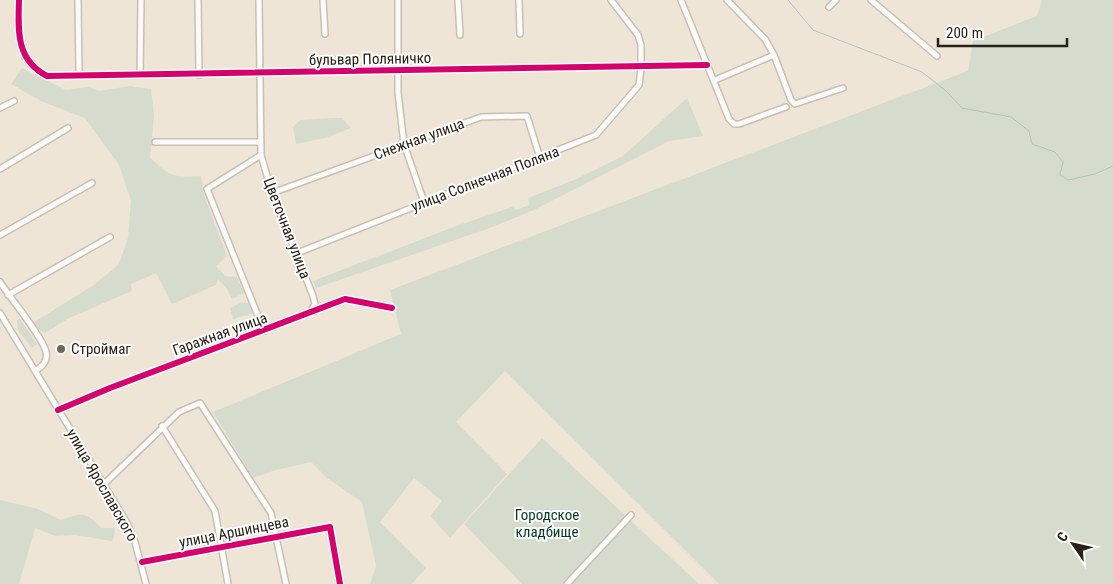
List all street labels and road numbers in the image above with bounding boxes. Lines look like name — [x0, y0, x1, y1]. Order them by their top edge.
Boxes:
street label: бульвар Поляничко — [309, 49, 431, 69]
street label: Снежная улица — [371, 114, 467, 164]
street label: улица Солнечная Поляна — [408, 142, 562, 216]
street label: Цветочная улица — [259, 175, 315, 281]
street label: Гаражная улица — [170, 309, 270, 359]
street label: улица Ярославского — [62, 426, 142, 544]
street label: улица Аршинцева — [178, 513, 290, 551]

